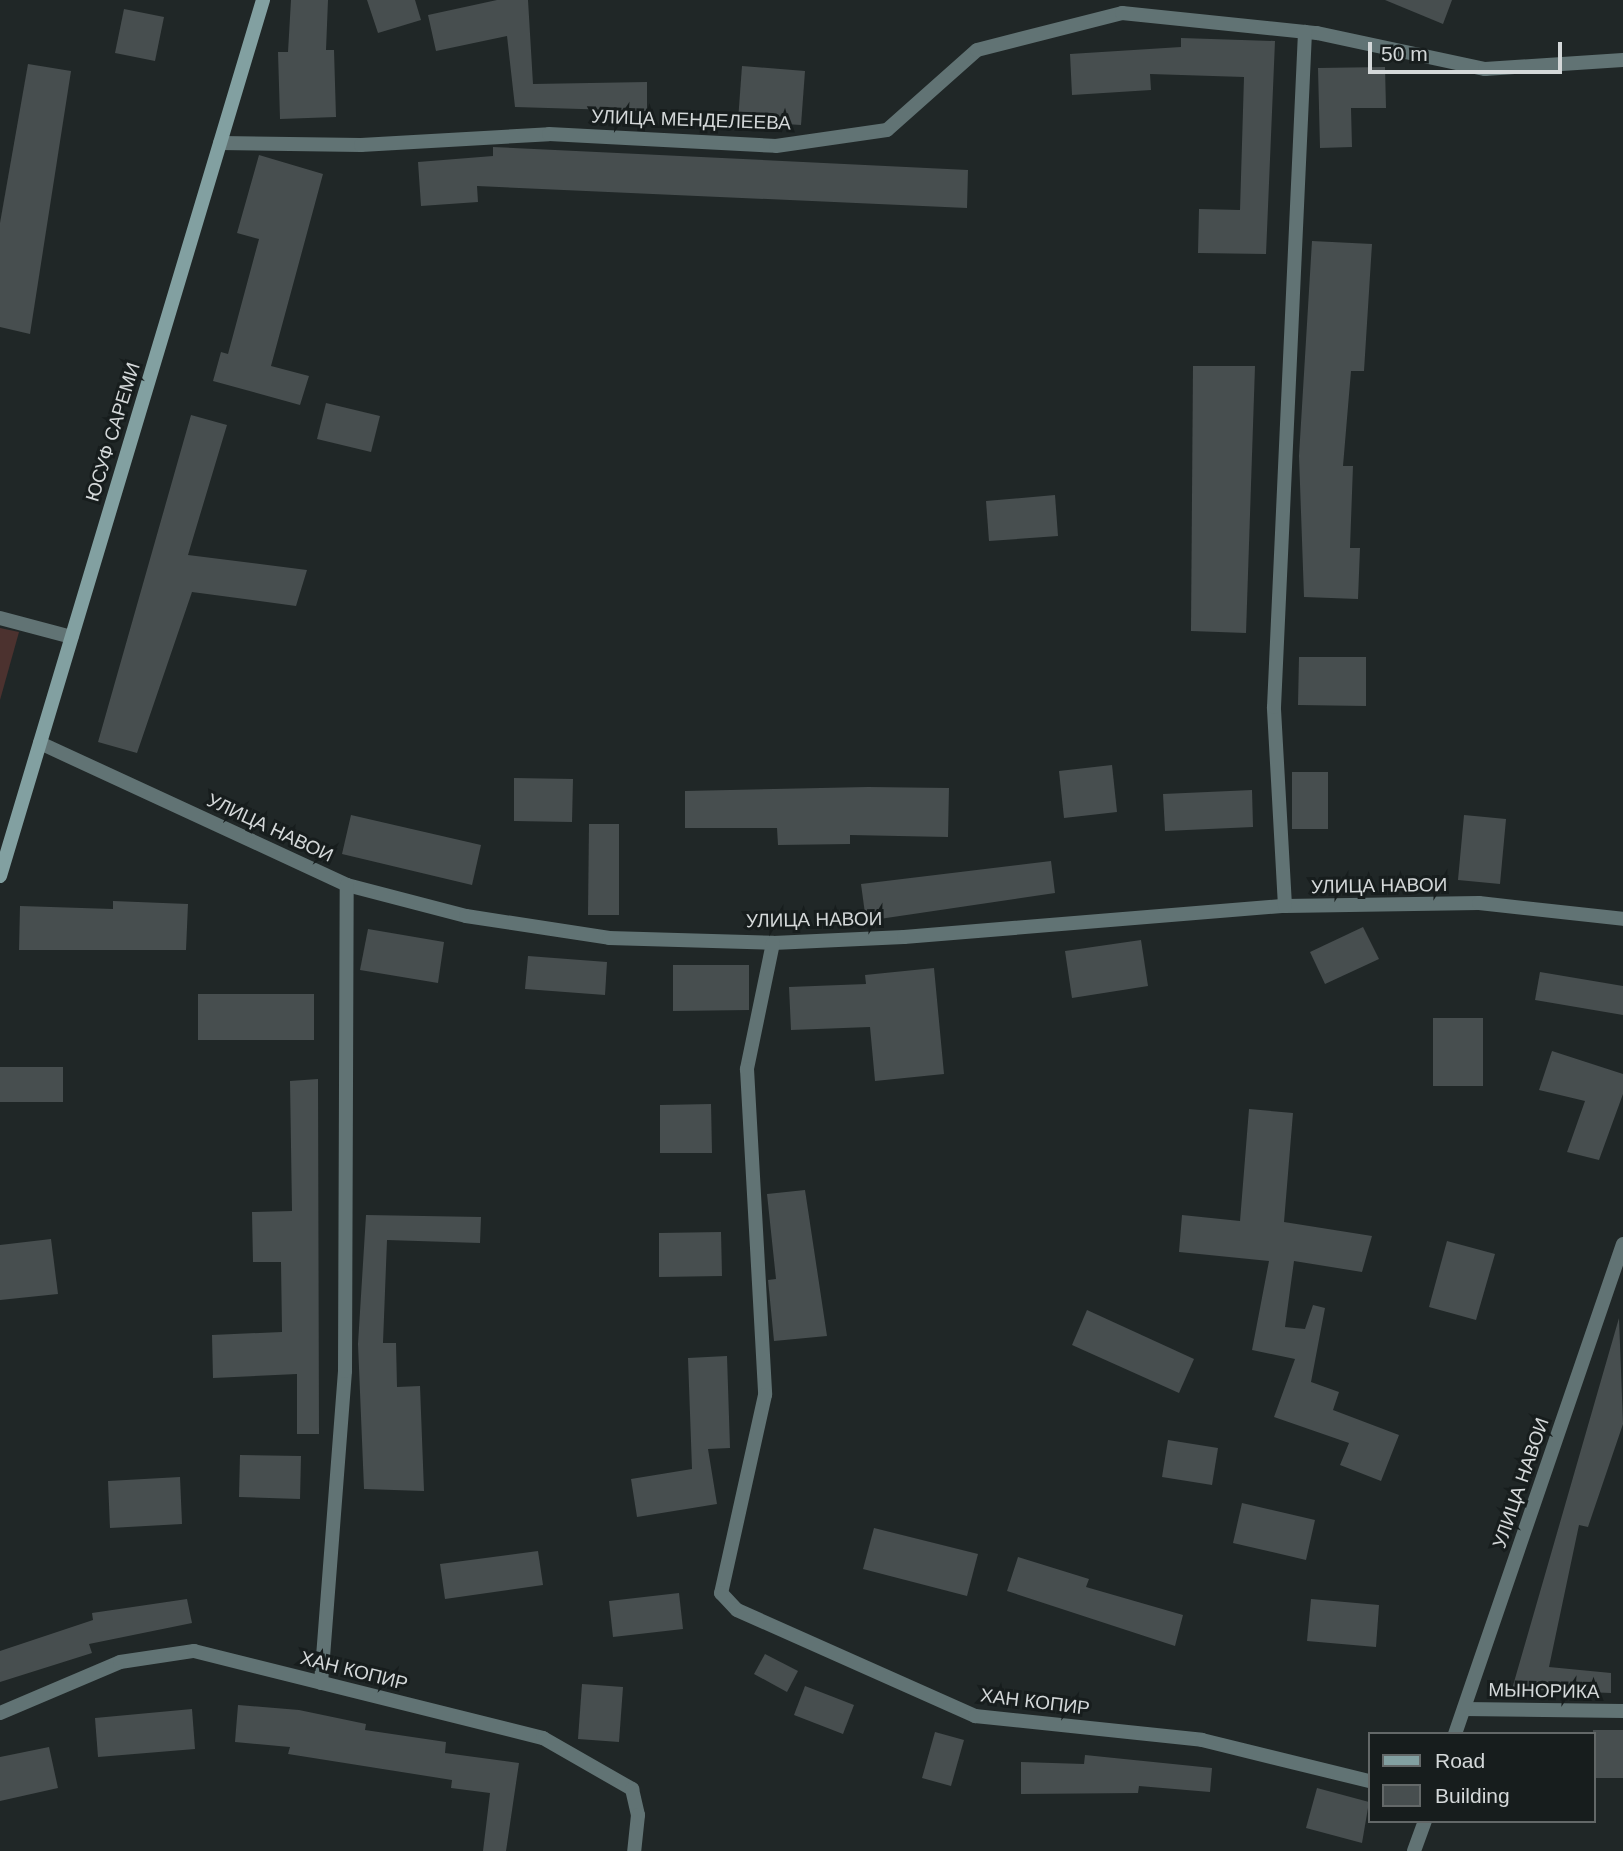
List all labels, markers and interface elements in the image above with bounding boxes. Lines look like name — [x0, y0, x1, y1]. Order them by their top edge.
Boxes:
scale bar — [1371, 28, 1565, 72]
text: 50 m — [1381, 42, 1428, 65]
street label: УЛИЦА МЕНДЕЛЕЕВА — [591, 105, 791, 135]
street label: ЮСУФ САРЕМИ — [81, 360, 145, 504]
street label: УЛИЦА НАВОИ — [203, 789, 337, 867]
street label: УЛИЦА НАВОИ — [1311, 873, 1447, 899]
street label: УЛИЦА НАВОИ — [746, 907, 882, 933]
street label: УЛИЦА НАВОИ — [1488, 1415, 1554, 1551]
street label: ХАН КОПИР — [298, 1647, 410, 1695]
street label: МЫНОРИКА — [1488, 1679, 1600, 1703]
street label: ХАН КОПИР — [979, 1684, 1091, 1720]
legend — [1368, 1732, 1595, 1823]
text: Road — [1435, 1749, 1485, 1772]
text: Building — [1435, 1784, 1510, 1807]

